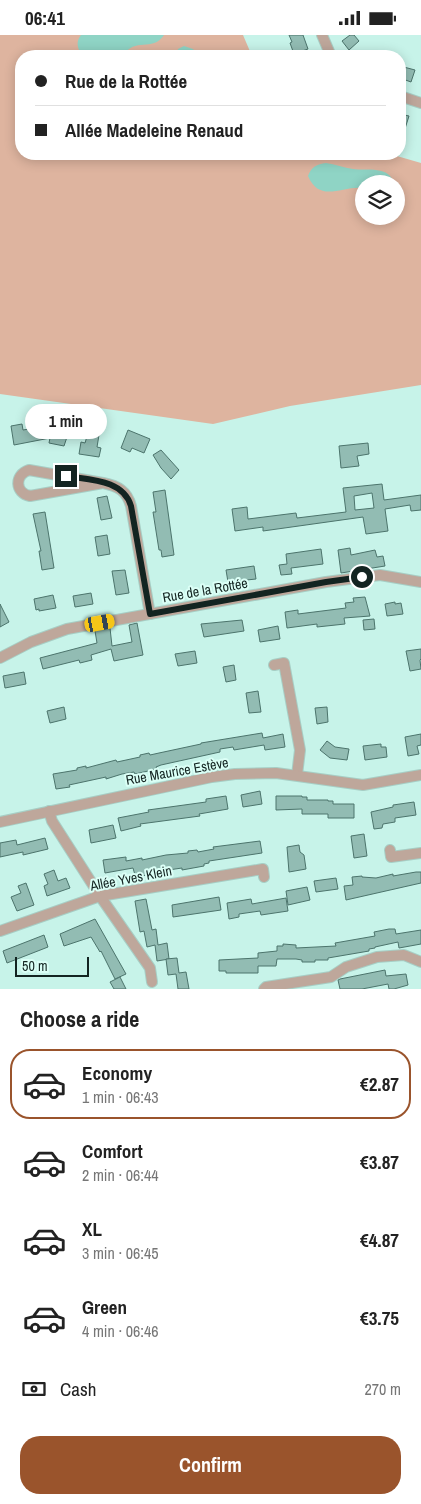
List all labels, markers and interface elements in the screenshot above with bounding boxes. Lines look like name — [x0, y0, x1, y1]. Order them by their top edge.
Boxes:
text: 06:41 — [25, 5, 65, 31]
text: Rue de la Rottée — [65, 68, 187, 94]
text: Allée Madeleine Renaud — [65, 117, 243, 143]
map controls — [355, 175, 405, 225]
button: layers — [355, 175, 405, 225]
callout: 1 min — [25, 403, 107, 439]
text: 1 min — [49, 410, 83, 432]
route end — [55, 465, 77, 487]
route start — [351, 566, 373, 588]
street label: Rue de la Rottée — [161, 574, 249, 606]
car — [83, 613, 116, 633]
street label: Rue Maurice Estève — [124, 753, 230, 789]
street label: Allée Yves Klein — [88, 861, 173, 895]
scale bar — [15, 954, 89, 977]
text: 50 m — [22, 957, 48, 975]
text: Choose a ride — [20, 1004, 139, 1034]
text: Economy — [82, 1060, 152, 1086]
icon: car — [22, 1062, 67, 1107]
text: €2.87 — [360, 1071, 399, 1097]
text: 1 min · 06:43 — [82, 1086, 159, 1108]
text: Comfort — [82, 1138, 143, 1164]
icon: car — [22, 1140, 67, 1185]
text: €3.87 — [360, 1149, 399, 1175]
text: 2 min · 06:44 — [82, 1164, 159, 1186]
text: XL — [82, 1216, 102, 1242]
icon: car — [22, 1218, 67, 1263]
text: €4.87 — [360, 1227, 399, 1253]
text: 3 min · 06:45 — [82, 1242, 159, 1264]
text: Green — [82, 1294, 127, 1320]
icon: car — [22, 1296, 67, 1341]
text: €3.75 — [360, 1305, 399, 1331]
text: 4 min · 06:46 — [82, 1320, 159, 1342]
icon: cash — [20, 1375, 48, 1403]
text: Cash — [60, 1376, 96, 1402]
text: 270 m — [365, 1378, 401, 1400]
button: Confirm — [20, 1436, 401, 1494]

